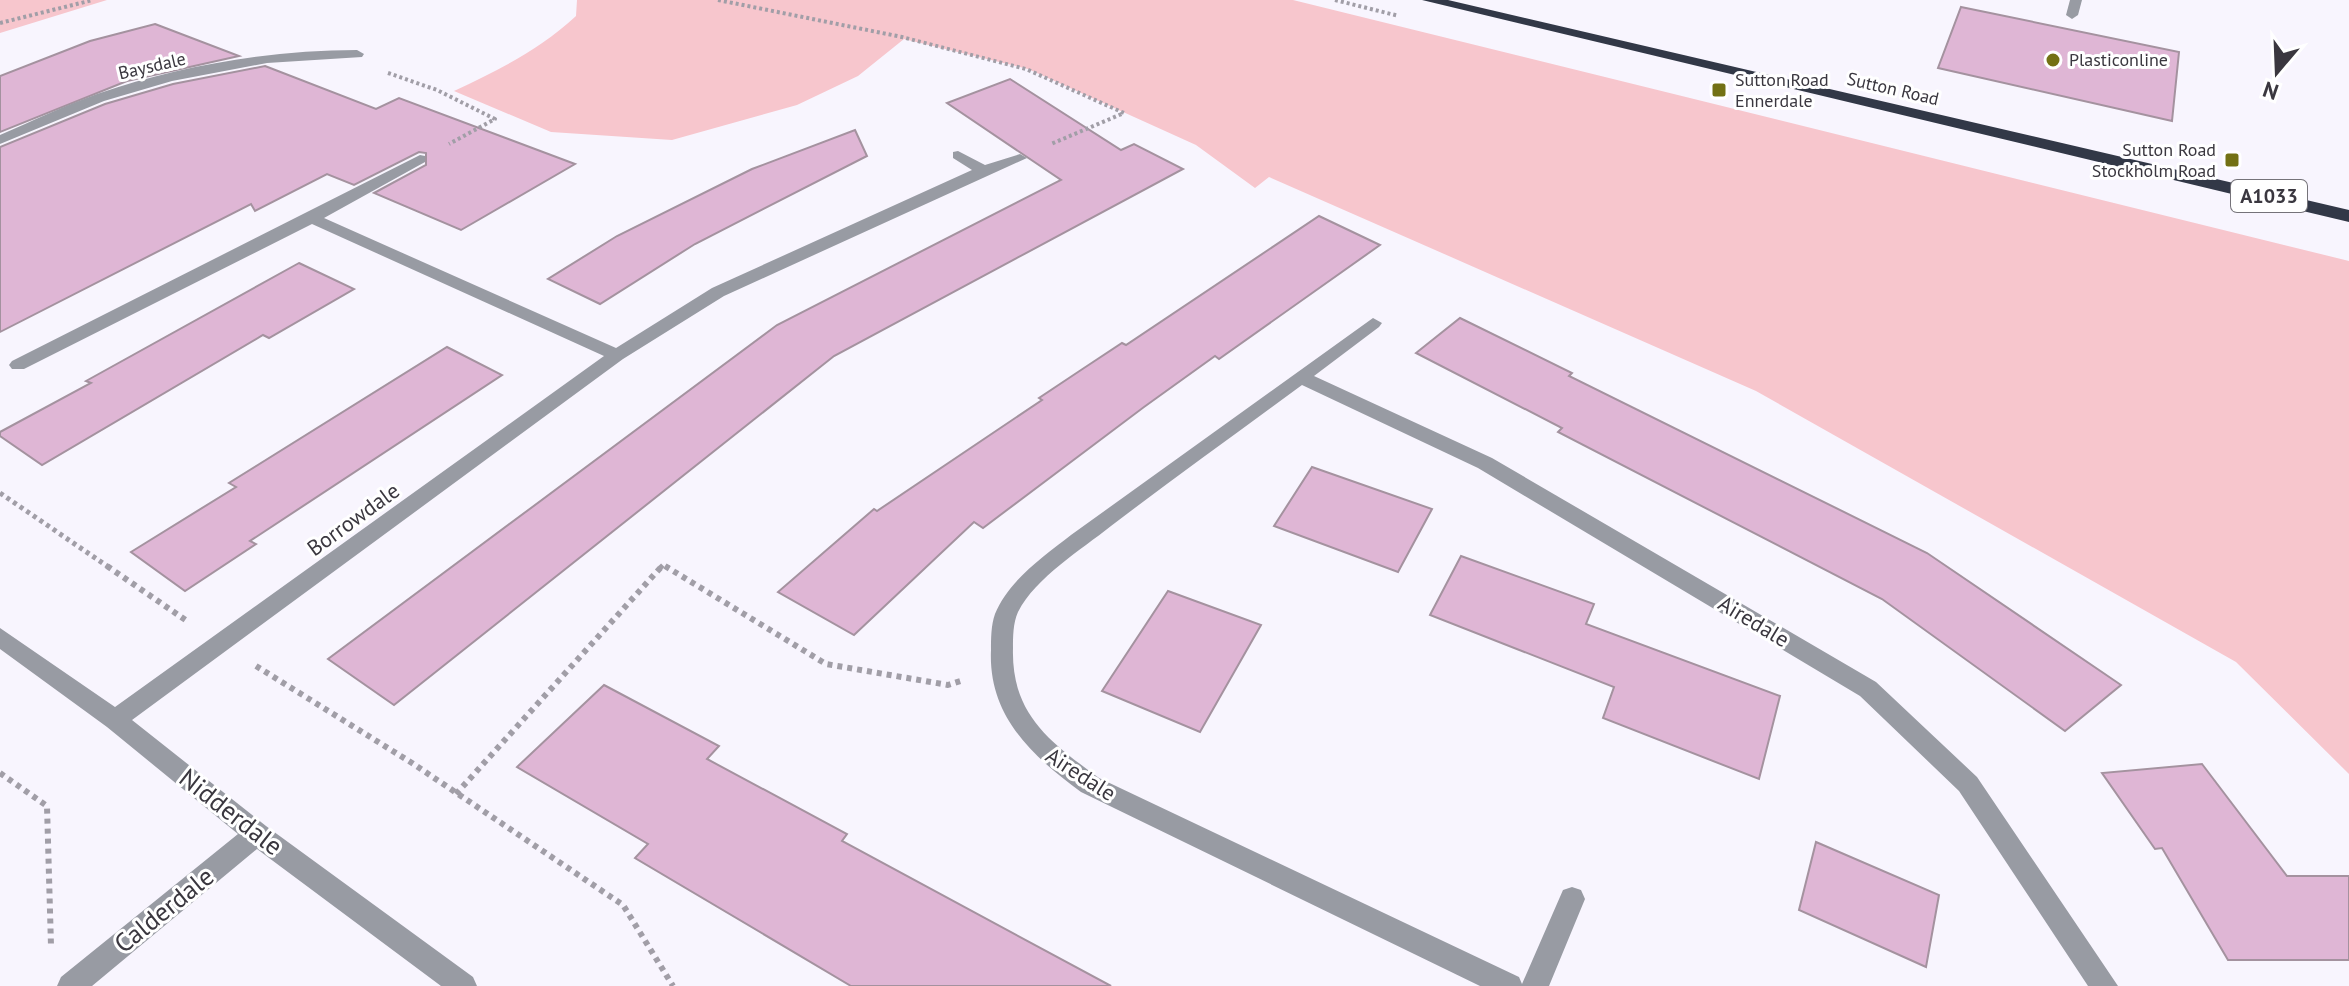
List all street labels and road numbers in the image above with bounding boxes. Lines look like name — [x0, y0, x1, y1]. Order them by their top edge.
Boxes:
street label: Baysdale — [116, 47, 188, 84]
street label: Sutton Road — [1845, 67, 1941, 110]
road number: A1033 — [2231, 180, 2307, 212]
street label: Borrowdale — [301, 476, 405, 562]
street label: Airedale — [1713, 589, 1795, 653]
street label: Airedale — [1041, 741, 1121, 807]
street label: Nidderdale — [173, 761, 290, 862]
street label: Calderdale — [107, 859, 220, 960]

